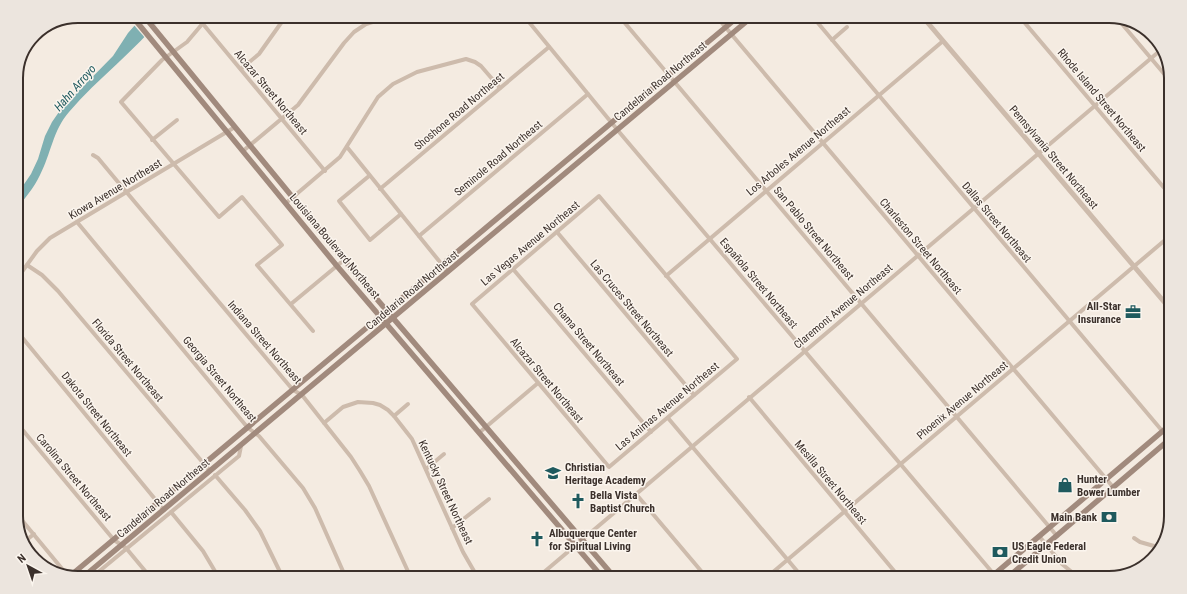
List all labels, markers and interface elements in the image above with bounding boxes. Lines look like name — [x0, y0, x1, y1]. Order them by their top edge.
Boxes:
street label: Candelaria Road Northeast — [611, 39, 709, 124]
street label: Rhode Island Street Northeast — [1055, 46, 1148, 154]
street label: Alcazar Street Northeast — [231, 47, 310, 137]
water label: Hahn Arroyo — [51, 62, 99, 114]
street label: Shoshone Road Northeast — [412, 70, 507, 153]
street label: Pennsylvania Street Northeast — [1007, 103, 1101, 212]
street label: Los Arboles Avenue Northeast — [744, 104, 853, 199]
street label: Seminole Road Northeast — [452, 118, 545, 199]
street label: Kiowa Avenue Northeast — [66, 156, 164, 222]
street label: Dallas Street Northeast — [959, 179, 1034, 265]
street label: San Pablo Street Northeast — [771, 184, 856, 283]
street label: Louisiana Boulevard Northeast — [287, 191, 382, 302]
street label: Charleston Street Northeast — [877, 196, 964, 297]
street label: Las Vegas Avenue Northeast — [478, 198, 582, 288]
street label: Española Street Northeast — [717, 236, 800, 331]
street label: Candelaria Road Northeast — [363, 248, 461, 333]
street label: Las Cruces Street Northeast — [587, 257, 676, 359]
street label: Claremont Avenue Northeast — [791, 261, 895, 351]
street label: Indiana Street Northeast — [225, 298, 304, 387]
street label: Chama Street Northeast — [550, 300, 627, 388]
place label: All-Star Insurance — [1078, 300, 1121, 326]
office icon: All-Star Insurance — [1124, 303, 1142, 321]
street label: Florida Street Northeast — [89, 316, 166, 404]
street label: Georgia Street Northeast — [180, 334, 259, 425]
street label: Alcazar Street Northeast — [507, 335, 586, 425]
street label: Las Animas Avenue Northeast — [613, 359, 722, 453]
street label: Phoenix Avenue Northeast — [914, 359, 1010, 442]
street label: Dakota Street Northeast — [59, 370, 135, 459]
street label: Carolina Street Northeast — [33, 431, 114, 524]
street label: Kentucky Street Northeast — [416, 438, 475, 546]
street label: Mesilla Street Northeast — [792, 438, 869, 527]
street label: Candelaria Road Northeast — [114, 456, 212, 541]
place label: Christian Heritage Academy — [565, 461, 646, 487]
school or university icon: Christian Heritage Academy — [544, 464, 562, 482]
place label: Hunter Bower Lumber — [1077, 473, 1141, 499]
shop icon: Hunter Bower Lumber — [1056, 476, 1074, 494]
place label: Bella Vista Baptist Church — [590, 489, 655, 515]
church icon: Bella Vista Baptist Church — [569, 492, 587, 510]
bank icon: Main Bank — [1100, 508, 1118, 526]
place label: Main Bank — [1051, 511, 1098, 524]
place label: Albuquerque Center for Spiritual Living — [549, 527, 637, 553]
church icon: Albuquerque Center for Spiritual Living — [528, 530, 546, 548]
place label: US Eagle Federal Credit Union — [1012, 540, 1086, 566]
bank icon: US Eagle Federal Credit Union — [991, 543, 1009, 561]
north arrow — [8, 546, 48, 586]
text: N — [15, 551, 29, 566]

